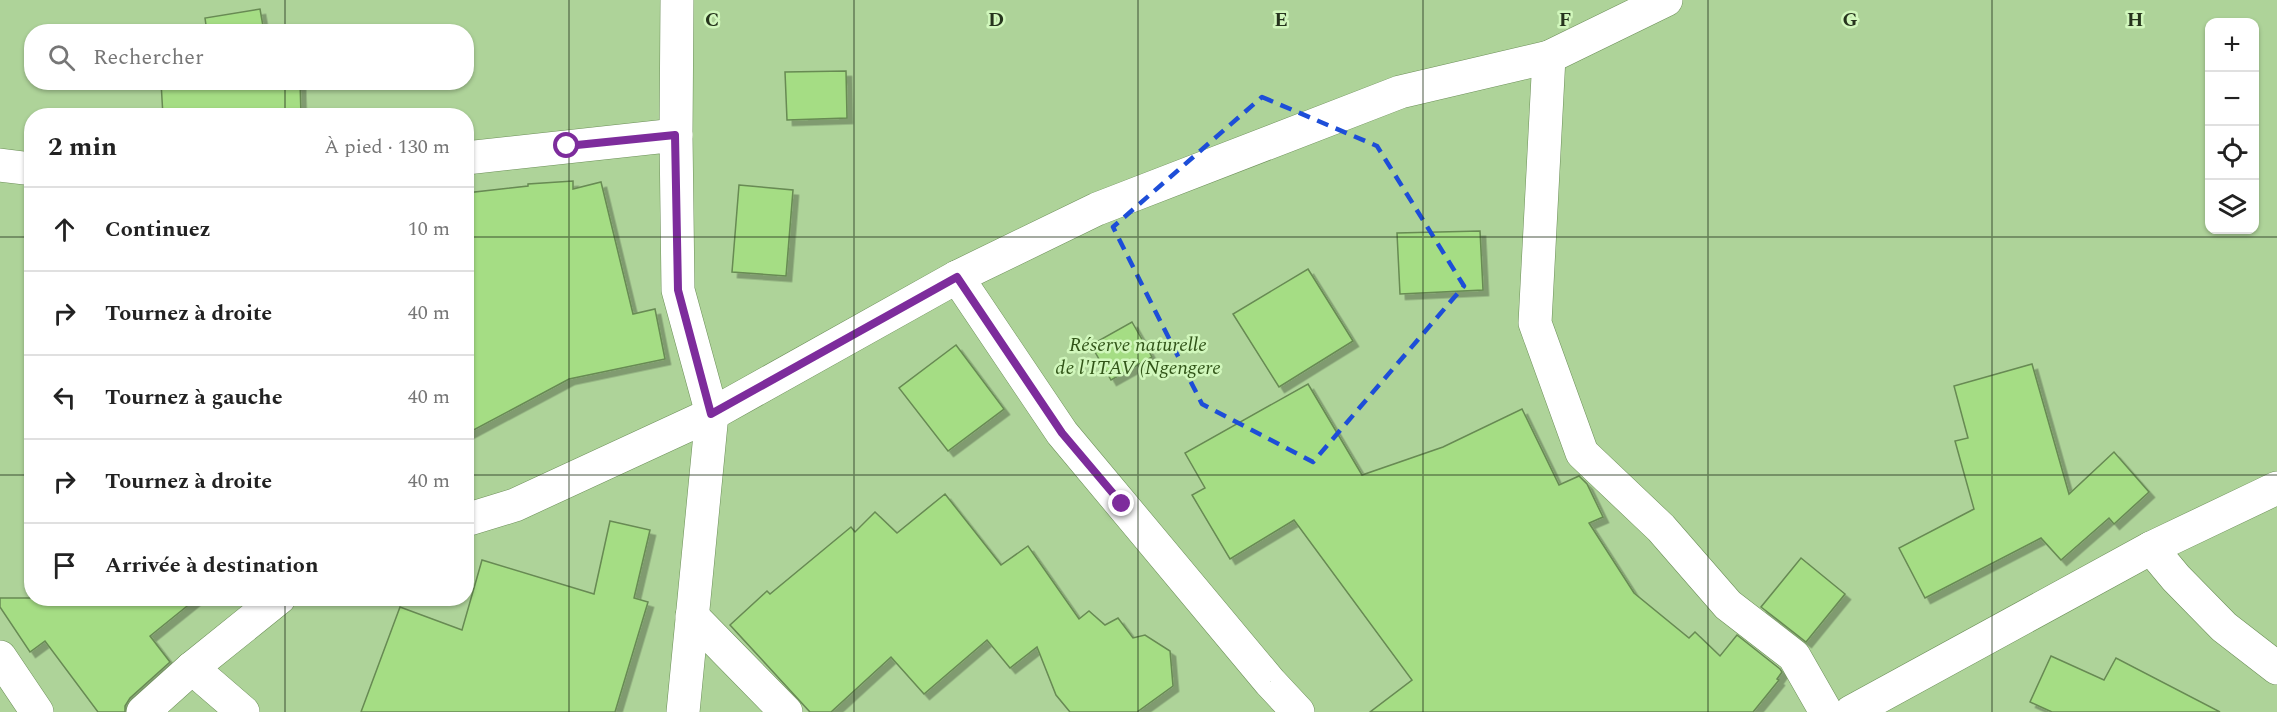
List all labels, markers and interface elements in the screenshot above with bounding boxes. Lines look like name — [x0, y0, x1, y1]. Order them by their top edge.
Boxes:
text: C — [705, 5, 719, 35]
text: D — [988, 5, 1004, 35]
text: E — [1274, 5, 1288, 35]
text: F — [1559, 5, 1571, 35]
text: G — [1842, 5, 1858, 35]
text: H — [2127, 5, 2143, 35]
map controls — [2205, 18, 2259, 234]
button: + — [2205, 18, 2259, 72]
search box — [24, 24, 474, 90]
icon: search — [45, 41, 78, 74]
text: Rechercher — [93, 41, 204, 74]
button: − — [2205, 72, 2259, 126]
button: locate — [2205, 126, 2259, 180]
text: 2 min — [48, 127, 117, 167]
text: À pied · 130 m — [324, 132, 450, 162]
route start — [553, 132, 579, 158]
button: layers — [2205, 180, 2259, 234]
icon: ahead — [48, 213, 81, 246]
text: Continuez — [105, 213, 211, 246]
text: 10 m — [408, 214, 450, 244]
icon: right — [48, 297, 81, 330]
text: Tournez à droite — [105, 297, 272, 330]
text: 40 m — [408, 298, 450, 328]
park label: Réserve naturelle de l'ITAV (Ngengere — [1055, 330, 1221, 383]
icon: left — [48, 381, 81, 414]
text: Tournez à gauche — [105, 381, 283, 414]
text: 40 m — [408, 382, 450, 412]
icon: right — [48, 465, 81, 498]
text: Tournez à droite — [105, 465, 272, 498]
text: 40 m — [408, 466, 450, 496]
route end — [1108, 490, 1134, 516]
icon: arrive — [48, 549, 81, 582]
text: Arrivée à destination — [105, 549, 319, 582]

